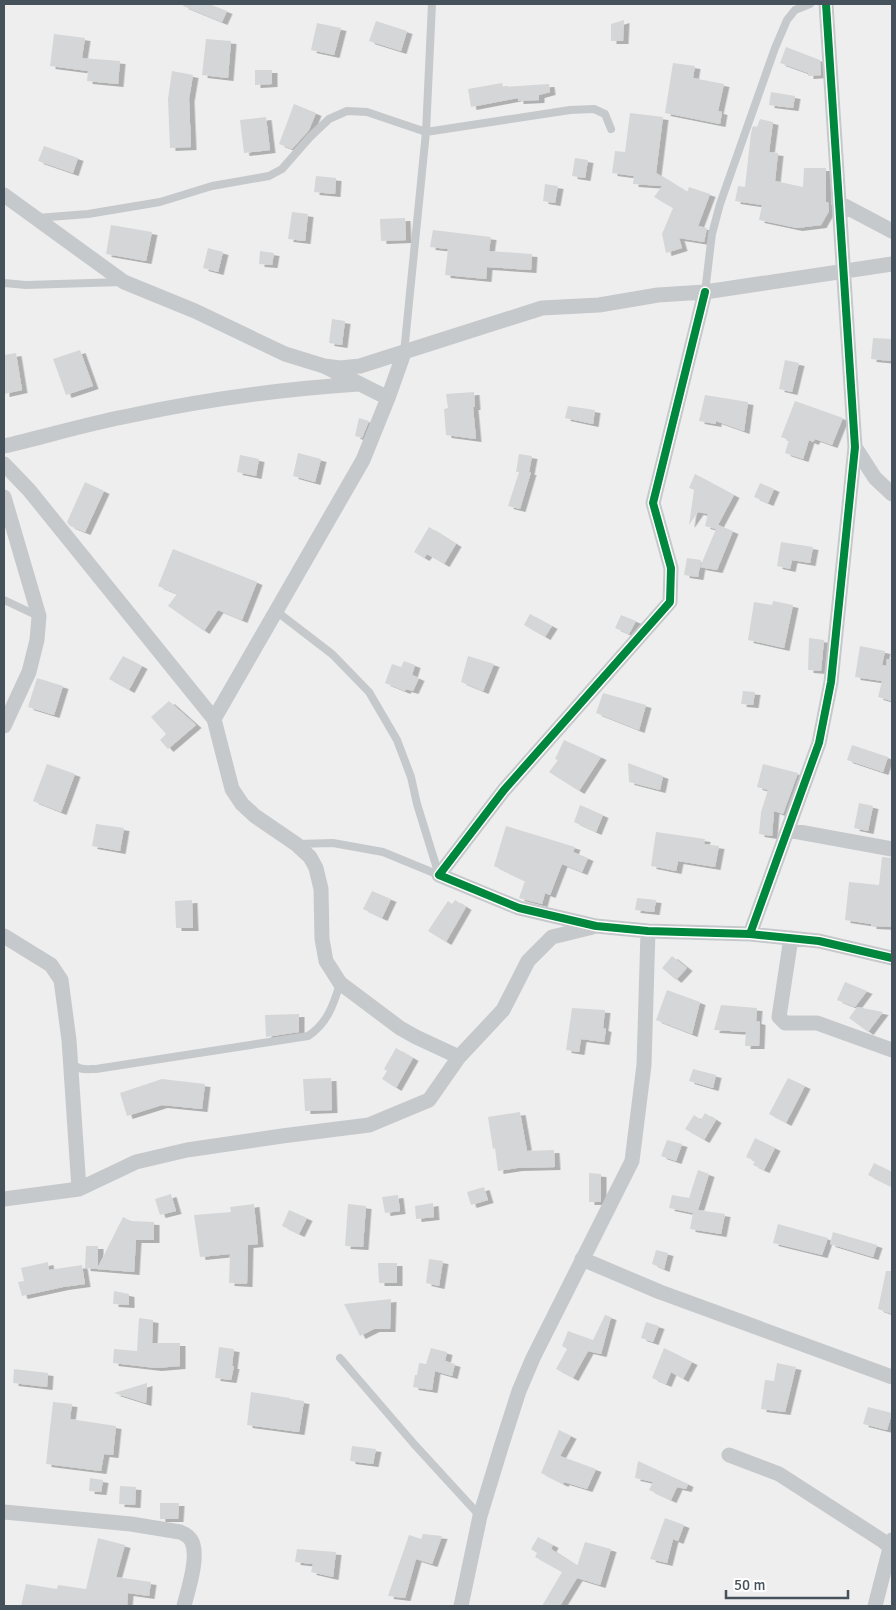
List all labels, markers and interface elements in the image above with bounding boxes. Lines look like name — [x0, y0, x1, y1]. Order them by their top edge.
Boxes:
scale bar — [726, 1568, 848, 1600]
text: 50 m — [734, 1576, 765, 1594]

